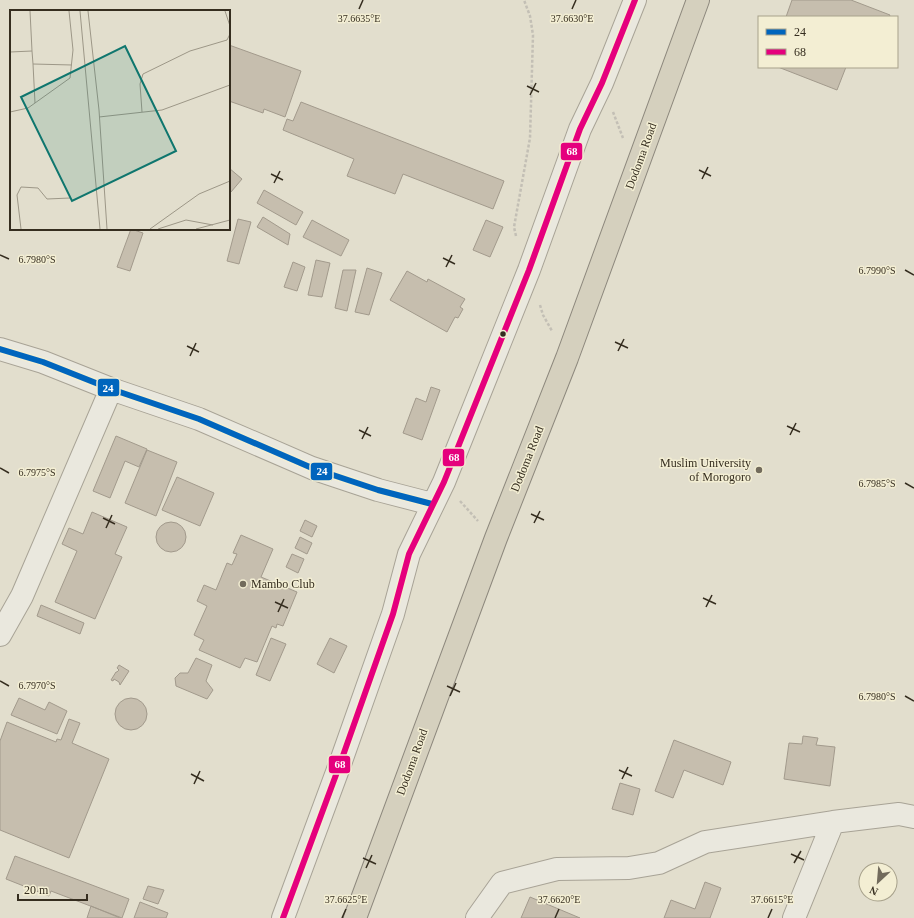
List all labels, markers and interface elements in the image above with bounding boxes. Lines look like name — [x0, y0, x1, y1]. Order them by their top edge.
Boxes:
inset map — [10, 10, 230, 230]
text: 37.6635°E — [338, 13, 380, 24]
text: 37.6630°E — [551, 13, 593, 24]
legend — [758, 16, 898, 68]
text: 24 — [794, 25, 806, 39]
text: 68 — [794, 45, 806, 59]
street label: Dodoma Road — [623, 121, 659, 191]
line badge: 68 — [560, 142, 583, 161]
text: 68 — [567, 145, 578, 157]
text: 6.7980°S — [18, 254, 56, 265]
text: 6.7990°S — [858, 265, 896, 276]
unlabelled marker — [498, 329, 508, 339]
line badge: 24 — [97, 378, 120, 397]
text: 24 — [103, 382, 114, 394]
street label: Dodoma Road — [507, 424, 547, 494]
line badge: 68 — [442, 448, 465, 467]
text: 68 — [449, 451, 460, 463]
place label: Muslim University of Morogoro — [660, 456, 751, 484]
line badge: 24 — [310, 462, 333, 481]
text: 24 — [317, 465, 328, 477]
marker: Muslim University of Morogoro — [754, 465, 764, 475]
text: 6.7975°S — [18, 467, 56, 478]
text: 6.7985°S — [858, 478, 896, 489]
place label: Mambo Club — [251, 577, 315, 591]
marker: Mambo Club — [238, 579, 248, 589]
text: 6.7970°S — [18, 680, 56, 691]
text: 6.7980°S — [858, 691, 896, 702]
street label: Dodoma Road — [394, 727, 430, 797]
line badge: 68 — [328, 755, 351, 774]
text: 68 — [335, 758, 346, 770]
north arrow — [858, 862, 898, 902]
scale bar — [18, 876, 87, 902]
text: 20 m — [24, 883, 49, 897]
text: N — [867, 884, 880, 898]
text: 37.6625°E — [325, 894, 367, 905]
text: 37.6620°E — [538, 894, 580, 905]
text: 37.6615°E — [751, 894, 793, 905]

